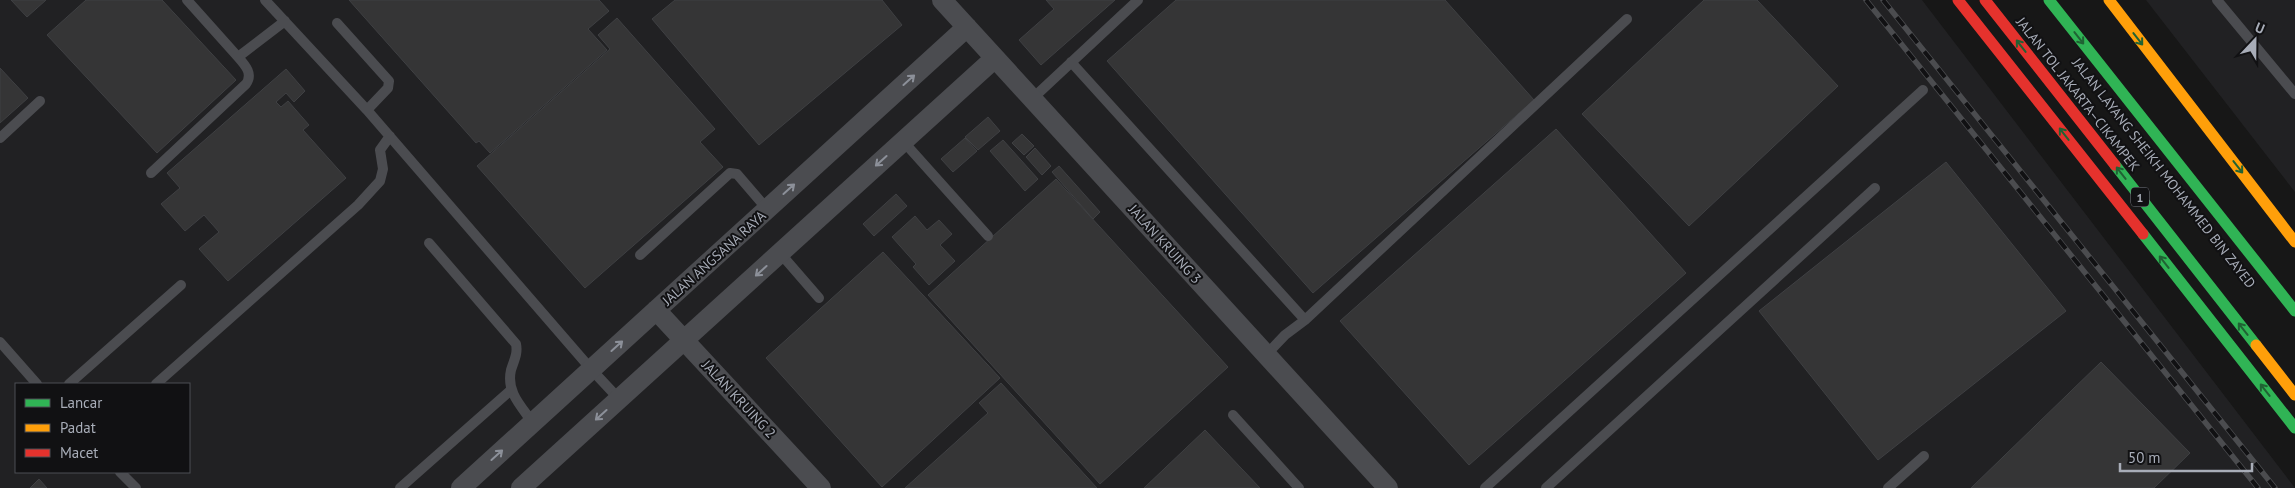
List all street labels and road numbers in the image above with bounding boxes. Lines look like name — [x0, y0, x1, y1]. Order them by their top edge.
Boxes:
street label: JALAN TOL JAKARTA–CIKAMPEK — [2012, 13, 2144, 175]
street label: JALAN LAYANG SHEIKH MOHAMMED BIN ZAYED — [2068, 53, 2260, 292]
road number: 1 — [2131, 188, 2149, 206]
street label: JALAN KRUING 3 — [1124, 200, 1205, 287]
street label: JALAN ANGSANA RAYA — [658, 206, 770, 310]
street label: JALAN KRUING 2 — [698, 355, 780, 442]

